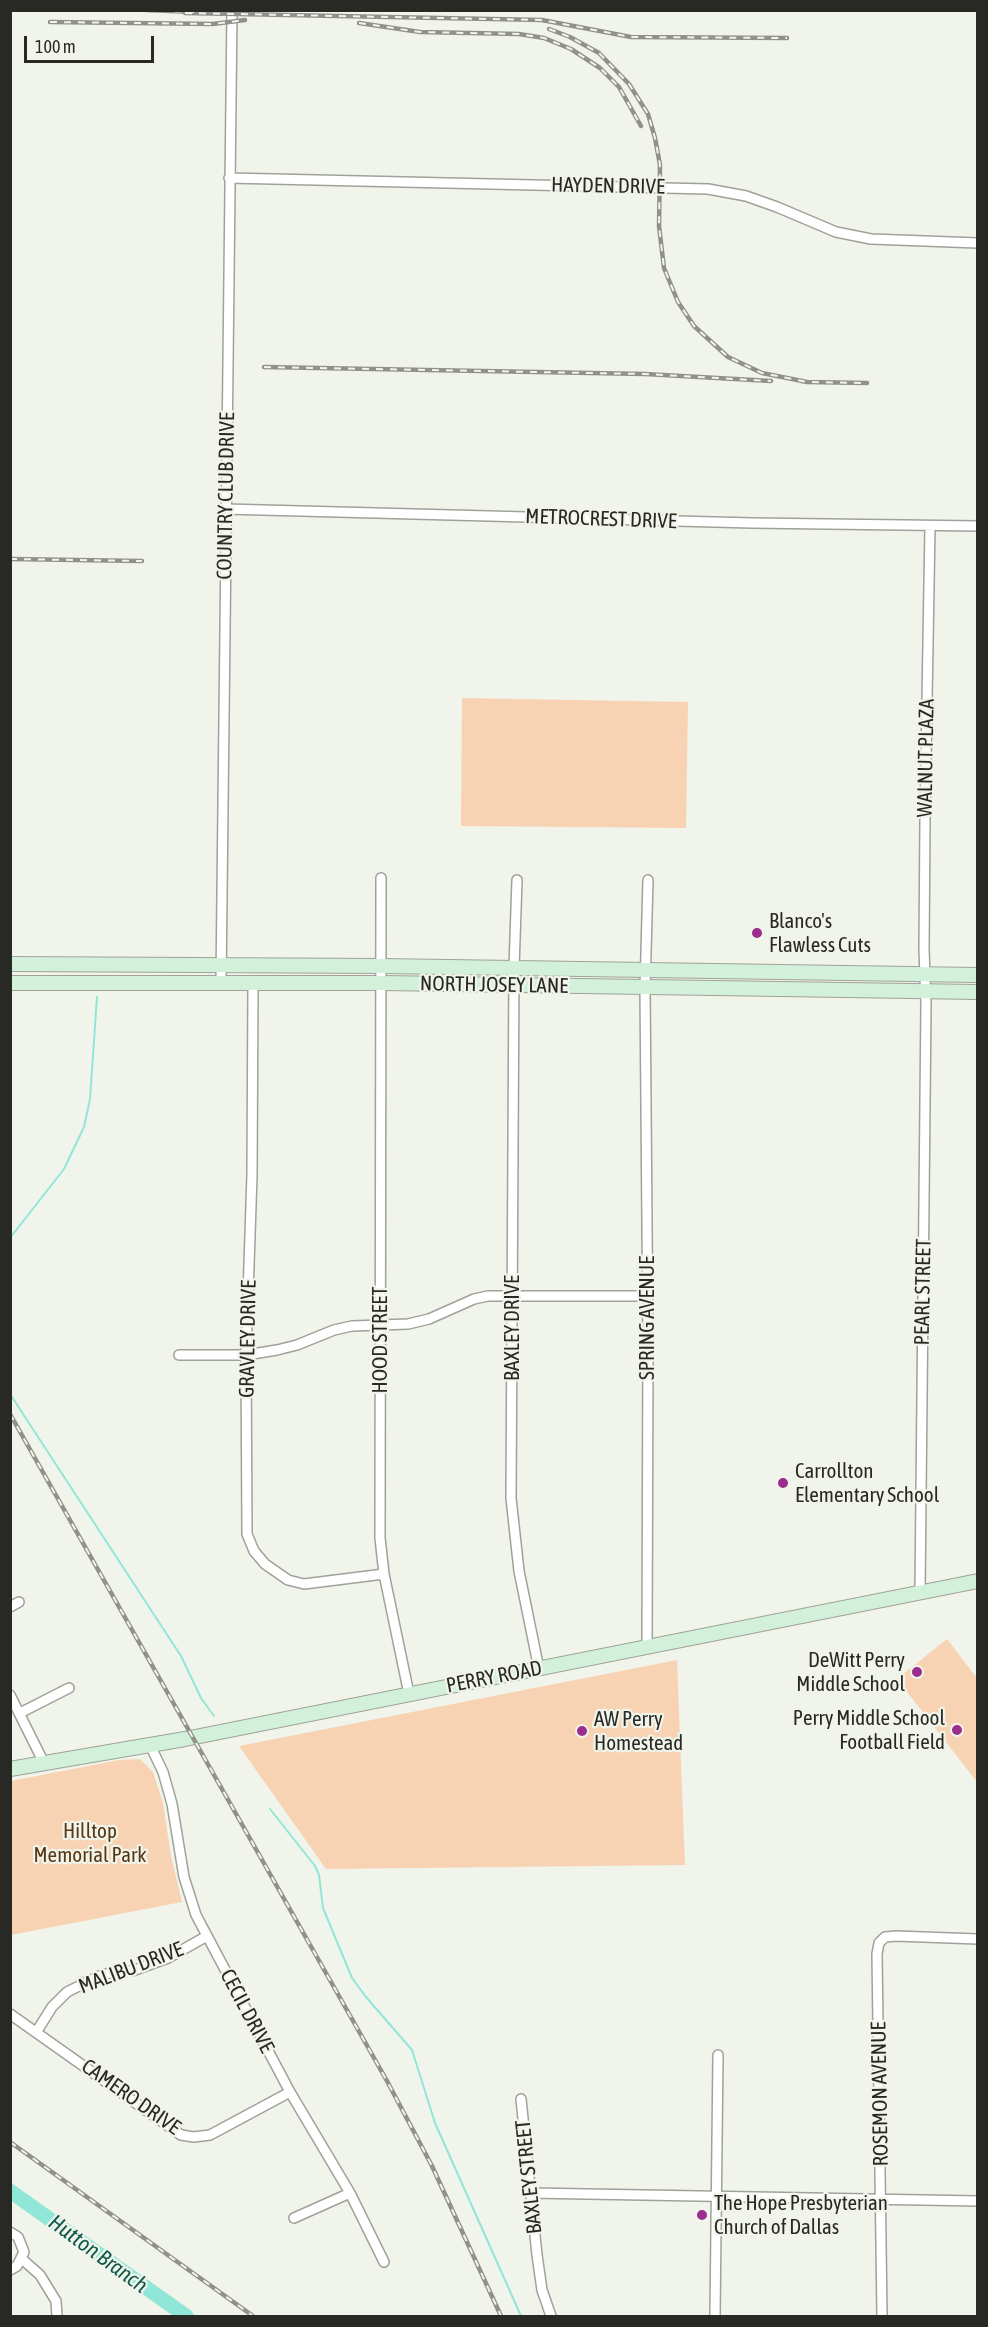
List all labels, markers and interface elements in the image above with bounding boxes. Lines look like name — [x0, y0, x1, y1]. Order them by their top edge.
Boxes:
scale bar — [27, 24, 158, 62]
text: 100 m — [35, 36, 76, 57]
street label: HAYDEN DRIVE — [551, 172, 665, 200]
street label: COUNTRY CLUB DRIVE — [212, 412, 240, 580]
street label: METROCREST DRIVE — [525, 504, 677, 534]
street label: WALNUT PLAZA — [912, 699, 940, 817]
place label: Blanco's Flawless Cuts — [769, 908, 871, 958]
marker: Blanco's Flawless Cuts — [750, 926, 764, 940]
street label: NORTH JOSEY LANE — [420, 971, 568, 999]
street label: PEARL STREET — [909, 1238, 937, 1346]
street label: SPRING AVENUE — [634, 1256, 660, 1380]
street label: BAXLEY DRIVE — [499, 1275, 525, 1381]
street label: GRAVLEY DRIVE — [234, 1280, 262, 1398]
street label: HOOD STREET — [367, 1286, 393, 1394]
place label: Carrollton Elementary School — [795, 1458, 939, 1508]
marker: Carrollton Elementary School — [776, 1476, 790, 1490]
place label: DeWitt Perry Middle School — [796, 1647, 905, 1697]
street label: PERRY ROAD — [444, 1655, 544, 1699]
marker: DeWitt Perry Middle School — [910, 1665, 924, 1679]
place label: Perry Middle School Football Field — [793, 1705, 945, 1755]
place label: AW Perry Homestead — [594, 1706, 683, 1756]
marker: Perry Middle School Football Field — [950, 1723, 964, 1737]
marker: AW Perry Homestead — [575, 1724, 589, 1738]
park label: Hilltop Memorial Park — [34, 1818, 146, 1868]
street label: MALIBU DRIVE — [75, 1937, 187, 1999]
street label: CECIL DRIVE — [215, 1965, 279, 2057]
street label: ROSEMON AVENUE — [866, 2021, 894, 2167]
street label: CAMERO DRIVE — [77, 2054, 185, 2140]
street label: BAXLEY STREET — [510, 2119, 548, 2235]
place label: The Hope Presbyterian Church of Dallas — [714, 2190, 888, 2240]
marker: The Hope Presbyterian Church of Dallas — [695, 2208, 709, 2222]
water label: Hutton Branch — [43, 2209, 153, 2299]

